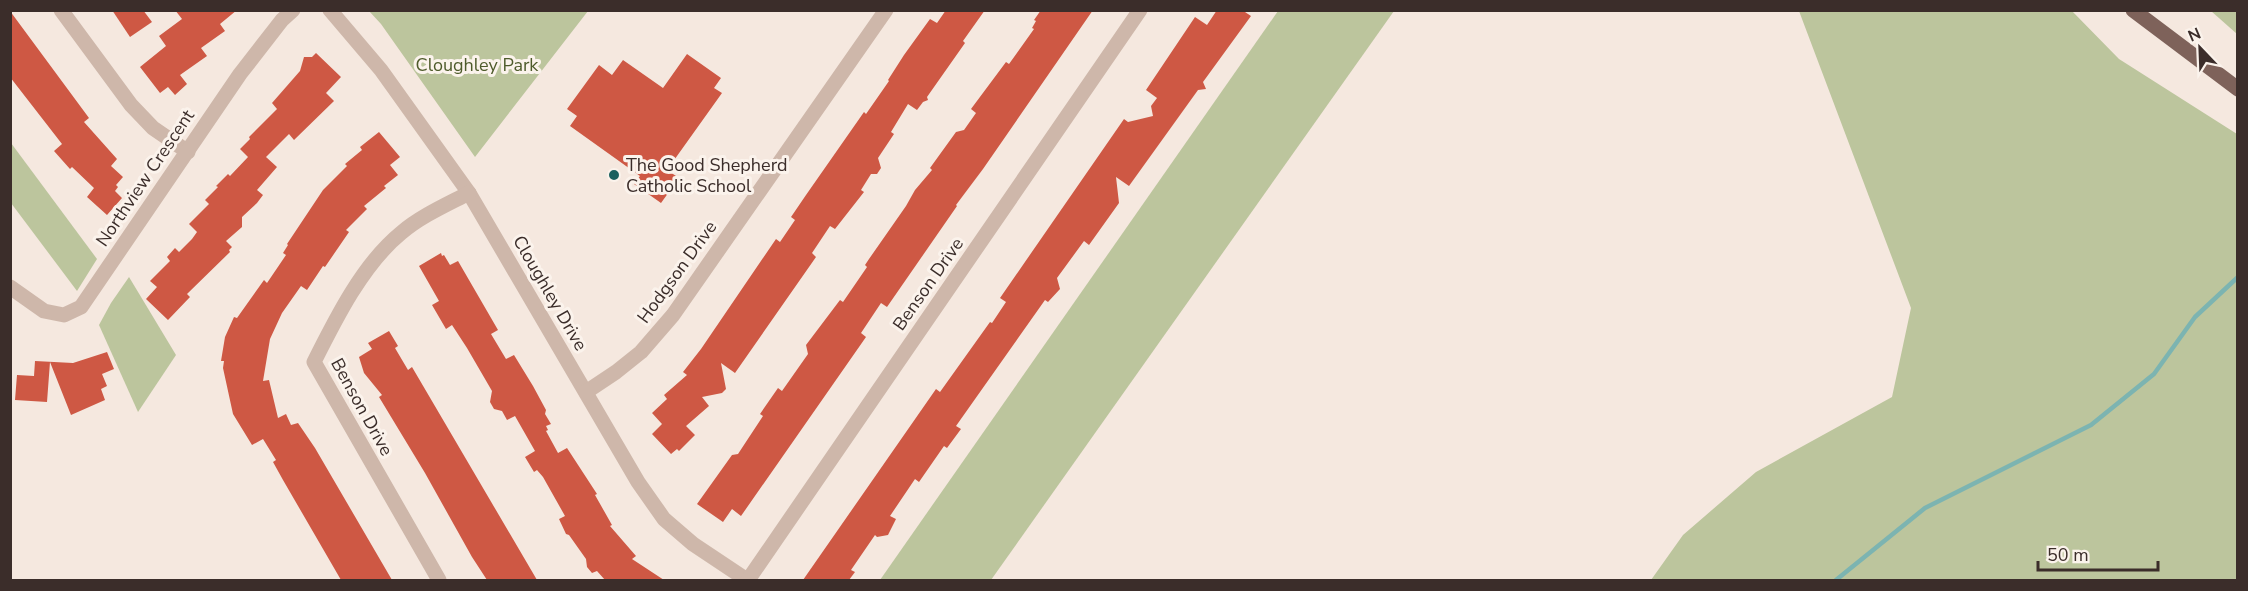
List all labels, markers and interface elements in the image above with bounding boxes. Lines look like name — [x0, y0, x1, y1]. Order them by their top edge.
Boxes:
north arrow — [2170, 18, 2230, 78]
text: N — [2185, 23, 2204, 48]
park label: Cloughley Park — [416, 53, 539, 77]
street label: Northview Crescent — [90, 104, 200, 251]
place label: The Good Shepherd Catholic School — [626, 153, 787, 198]
marker: The Good Shepherd Catholic School — [607, 168, 621, 182]
street label: Hodgson Drive — [632, 216, 722, 328]
street label: Cloughley Drive — [507, 231, 593, 355]
street label: Benson Drive — [887, 233, 969, 335]
street label: Benson Drive — [325, 354, 399, 460]
scale bar — [2038, 534, 2158, 572]
text: 50 m — [2047, 543, 2089, 567]

